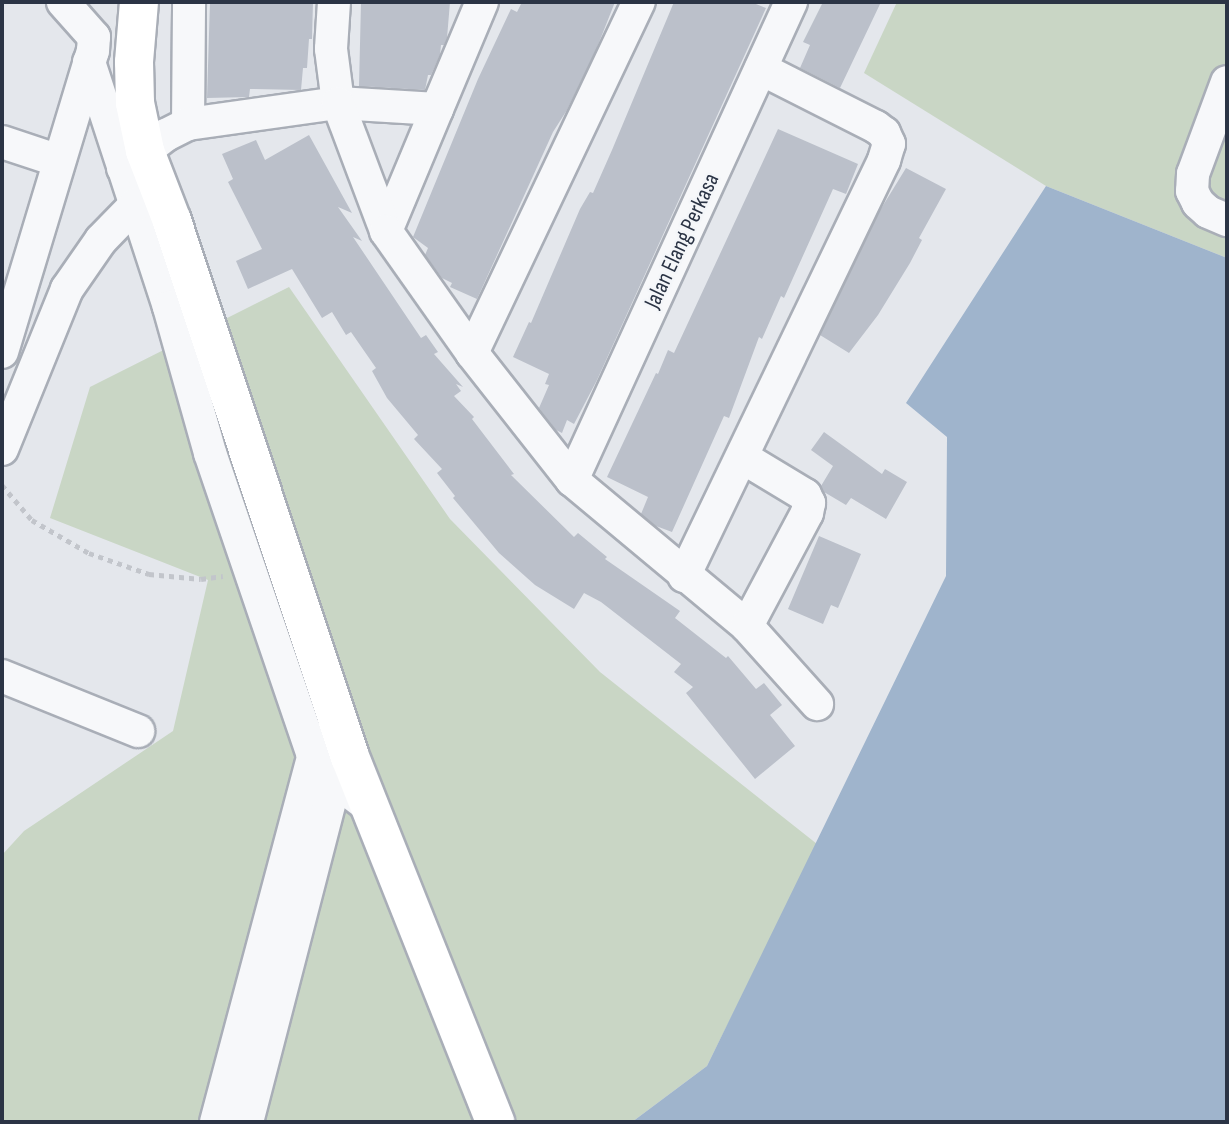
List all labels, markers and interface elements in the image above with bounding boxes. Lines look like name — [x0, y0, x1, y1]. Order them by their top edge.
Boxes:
street label: Jalan Elang Perkasa — [639, 169, 725, 313]

